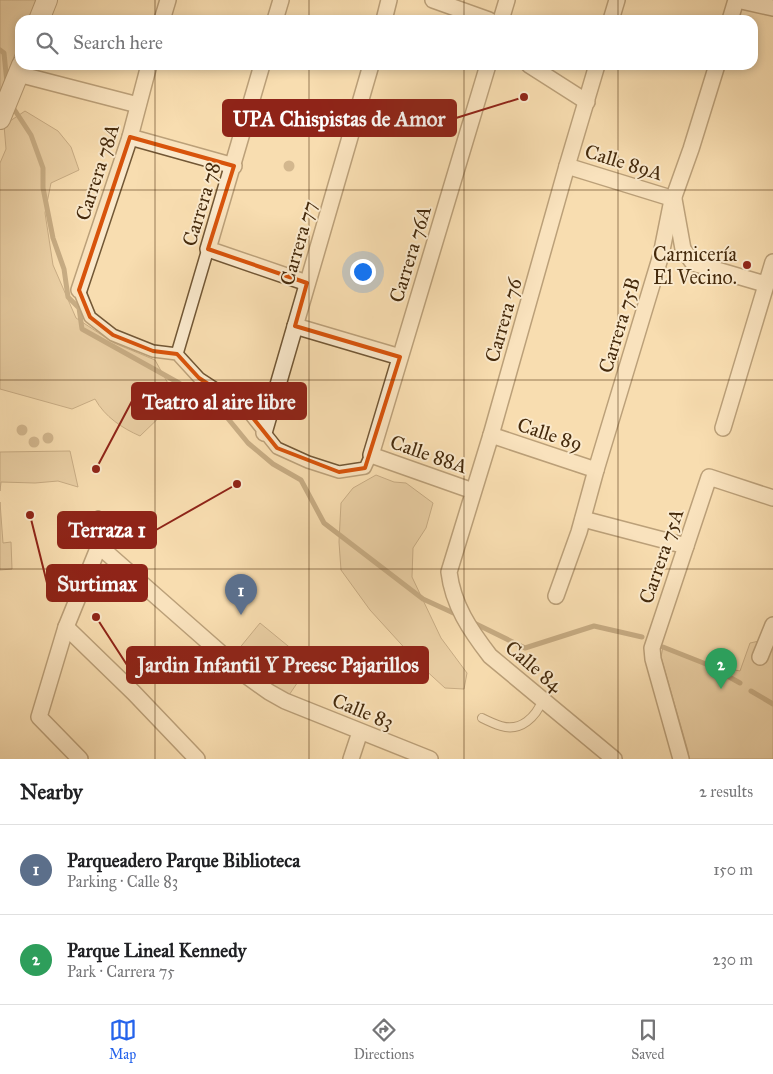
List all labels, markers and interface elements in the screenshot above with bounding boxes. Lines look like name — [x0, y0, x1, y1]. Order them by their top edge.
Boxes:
search box — [15, 15, 758, 70]
icon: search — [33, 29, 61, 57]
text: Search here — [73, 31, 163, 54]
callout: UPA Chispistas de Amor — [223, 100, 456, 136]
text: UPA Chispistas de Amor — [233, 106, 446, 132]
street label: Carrera 78A — [70, 120, 124, 223]
street label: Calle 89A — [582, 139, 666, 185]
street label: Carrera 78 — [177, 159, 225, 249]
street label: Carrera 77 — [274, 198, 322, 288]
street label: Carrera 76A — [384, 202, 436, 305]
place label: Carnicería El Vecino. — [653, 242, 738, 289]
your location — [350, 259, 376, 285]
marker: Carnicería El Vecino. — [741, 259, 753, 271]
street label: Carrera 76 — [480, 274, 527, 365]
street label: Carrera 75B — [593, 274, 645, 376]
callout: Teatro al aire libre — [132, 383, 306, 419]
text: Teatro al aire libre — [141, 389, 296, 415]
street label: Calle 89 — [514, 412, 586, 456]
street label: Calle 88A — [387, 430, 471, 479]
street label: Carrera 75A — [634, 505, 689, 607]
callout: Terraza 1 — [58, 512, 156, 548]
text: Terraza 1 — [67, 517, 146, 543]
callout: Surtimax — [47, 565, 147, 601]
text: Surtimax — [57, 571, 138, 597]
pin: 1 — [225, 574, 257, 615]
street label: Calle 84 — [501, 635, 568, 697]
callout: Jardin Infantil Y Preesc Pajarillos — [127, 647, 428, 683]
pin: 2 — [705, 648, 737, 689]
text: Jardin Infantil Y Preesc Pajarillos — [134, 652, 419, 679]
street label: Calle 83 — [329, 688, 397, 734]
text: Nearby — [20, 779, 83, 805]
text: 2 results — [699, 782, 753, 801]
text: Parqueadero Parque Biblioteca — [67, 849, 300, 872]
text: 1 — [33, 860, 39, 879]
text: 150 m — [713, 860, 753, 879]
text: Parking · Calle 83 — [67, 872, 178, 891]
text: Parque Lineal Kennedy — [67, 939, 247, 962]
text: 2 — [32, 950, 40, 969]
text: 230 m — [713, 950, 753, 969]
text: Park · Carrera 75 — [67, 962, 175, 981]
tab: Map — [109, 1016, 137, 1063]
tab: Directions — [354, 1016, 414, 1063]
tab: Saved — [631, 1016, 664, 1063]

